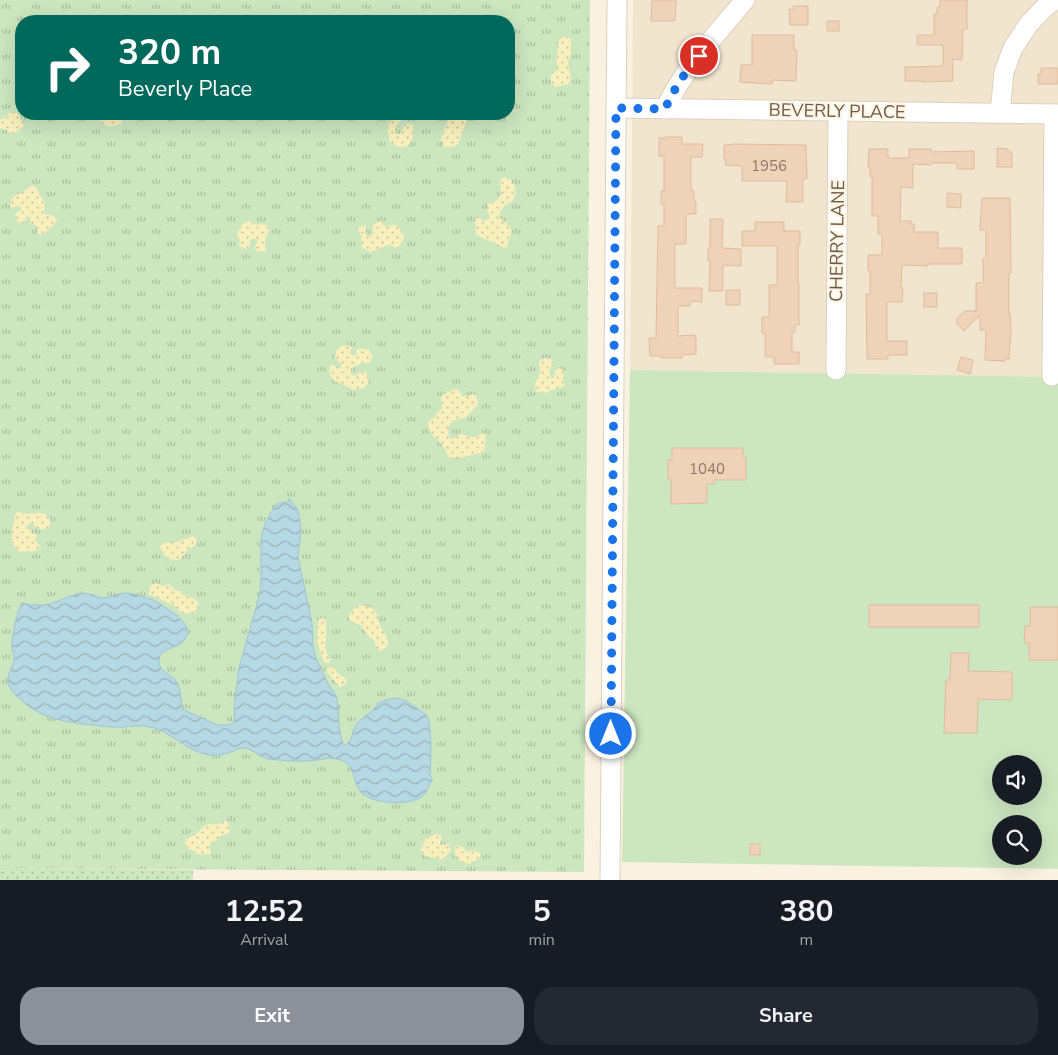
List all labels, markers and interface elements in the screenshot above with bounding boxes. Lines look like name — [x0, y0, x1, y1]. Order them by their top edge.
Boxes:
text: 320 m — [118, 29, 221, 76]
icon: right — [35, 35, 100, 100]
pin — [678, 35, 720, 77]
icon: arrive — [685, 42, 713, 70]
text: Beverly Place — [118, 74, 252, 104]
street label: BEVERLY PLACE — [768, 98, 906, 124]
house number: 1956 — [751, 156, 787, 176]
street label: CHERRY LANE — [824, 180, 850, 302]
house number: 1040 — [689, 459, 725, 479]
position arrow — [584, 707, 636, 759]
map controls — [992, 755, 1042, 865]
button: sound — [992, 755, 1042, 805]
button: search — [992, 815, 1042, 865]
text: 12:52 — [225, 891, 304, 932]
text: 5 — [533, 891, 551, 932]
text: 380 — [779, 891, 833, 932]
text: Arrival — [240, 929, 288, 951]
text: min — [528, 929, 555, 951]
text: m — [800, 929, 813, 951]
button: Exit — [20, 987, 524, 1045]
button: Share — [534, 987, 1038, 1045]

